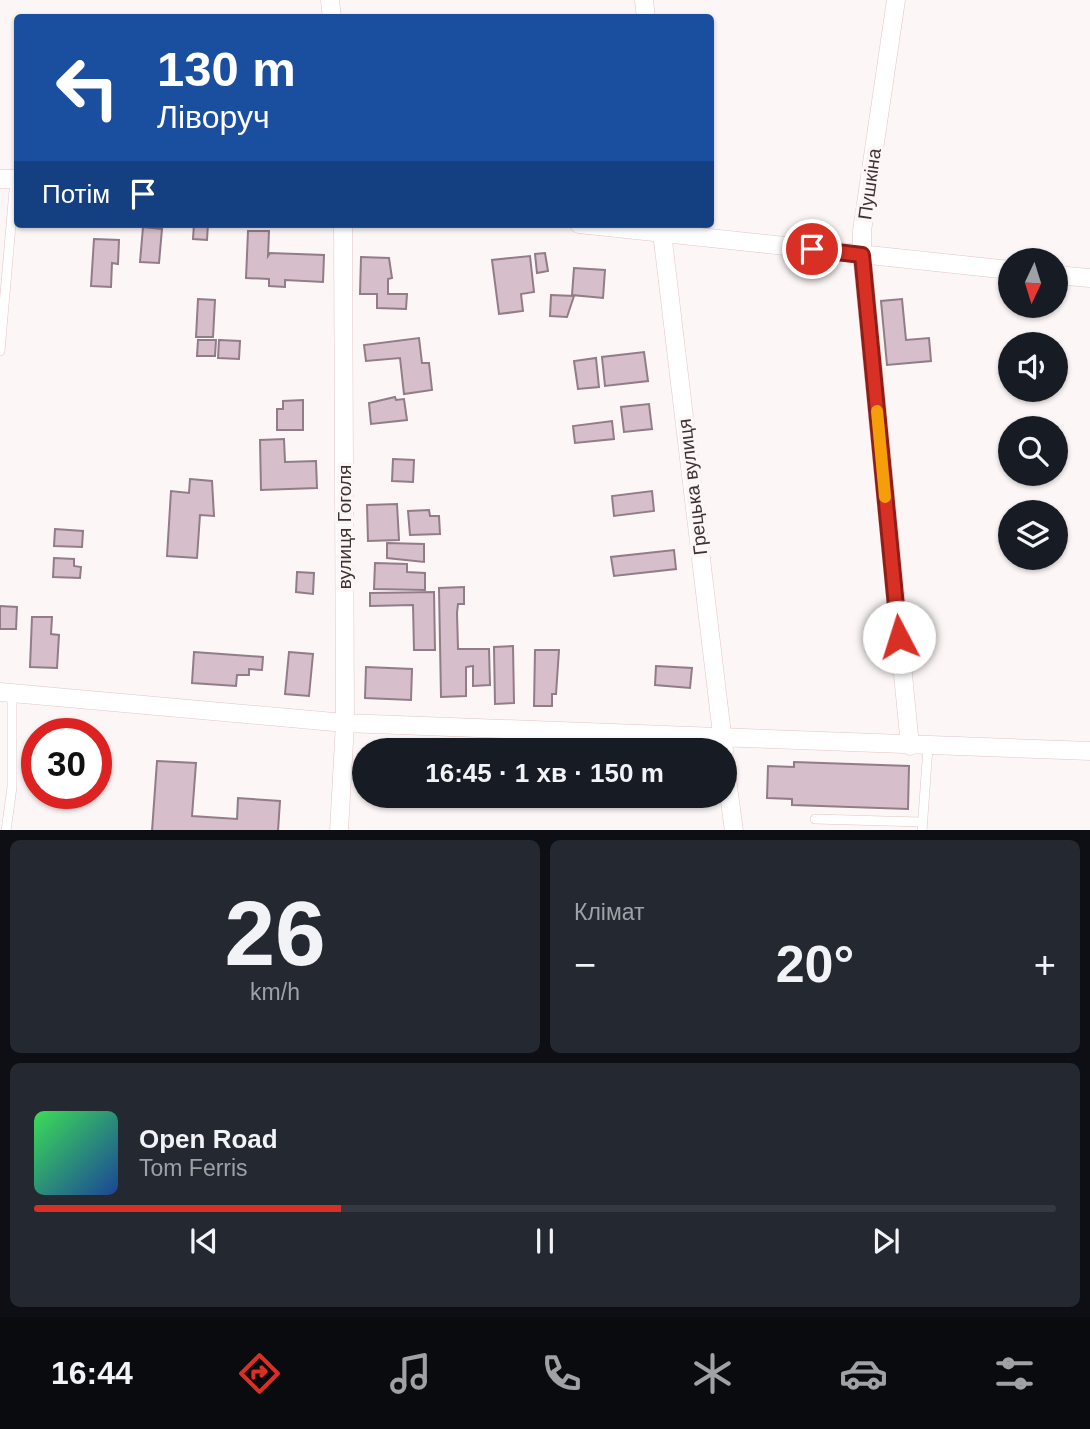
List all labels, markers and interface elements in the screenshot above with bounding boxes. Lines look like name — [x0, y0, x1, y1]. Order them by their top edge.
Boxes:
icon: left — [42, 42, 133, 133]
text: 130 m — [157, 42, 296, 96]
text: Ліворуч — [157, 99, 270, 135]
street label: Пушкіна — [854, 147, 885, 221]
icon: arrive — [124, 175, 162, 213]
text: Потім — [42, 179, 110, 209]
pin — [782, 219, 842, 279]
icon: arrive — [793, 230, 831, 268]
north arrow — [998, 248, 1068, 318]
map controls — [998, 248, 1068, 570]
button: sound — [998, 332, 1068, 402]
button: search — [998, 416, 1068, 486]
street label: Грецька вулиця — [674, 417, 711, 556]
street label: вулиця Гоголя — [334, 465, 355, 589]
button: layers — [998, 500, 1068, 570]
position arrow — [862, 600, 936, 674]
speed limit sign: 30 — [21, 718, 112, 809]
text: 16:45 · 1 хв · 150 m — [425, 758, 664, 788]
text: 26 — [224, 883, 326, 984]
text: Клімат — [574, 899, 645, 925]
text: 20° — [776, 935, 854, 993]
text: − — [574, 944, 596, 986]
text: + — [1034, 944, 1056, 986]
text: km/h — [250, 979, 300, 1005]
text: Open Road — [139, 1124, 278, 1154]
text: Tom Ferris — [139, 1155, 248, 1181]
icon: previous — [185, 1222, 223, 1260]
icon: pause — [526, 1222, 564, 1260]
icon: next — [867, 1222, 905, 1260]
icon: directions — [235, 1349, 284, 1398]
icon: music — [386, 1349, 435, 1398]
icon: phone — [537, 1349, 586, 1398]
icon: climate — [688, 1349, 737, 1398]
icon: car — [839, 1349, 888, 1398]
icon: filters — [990, 1349, 1039, 1398]
text: 16:44 — [51, 1355, 133, 1391]

